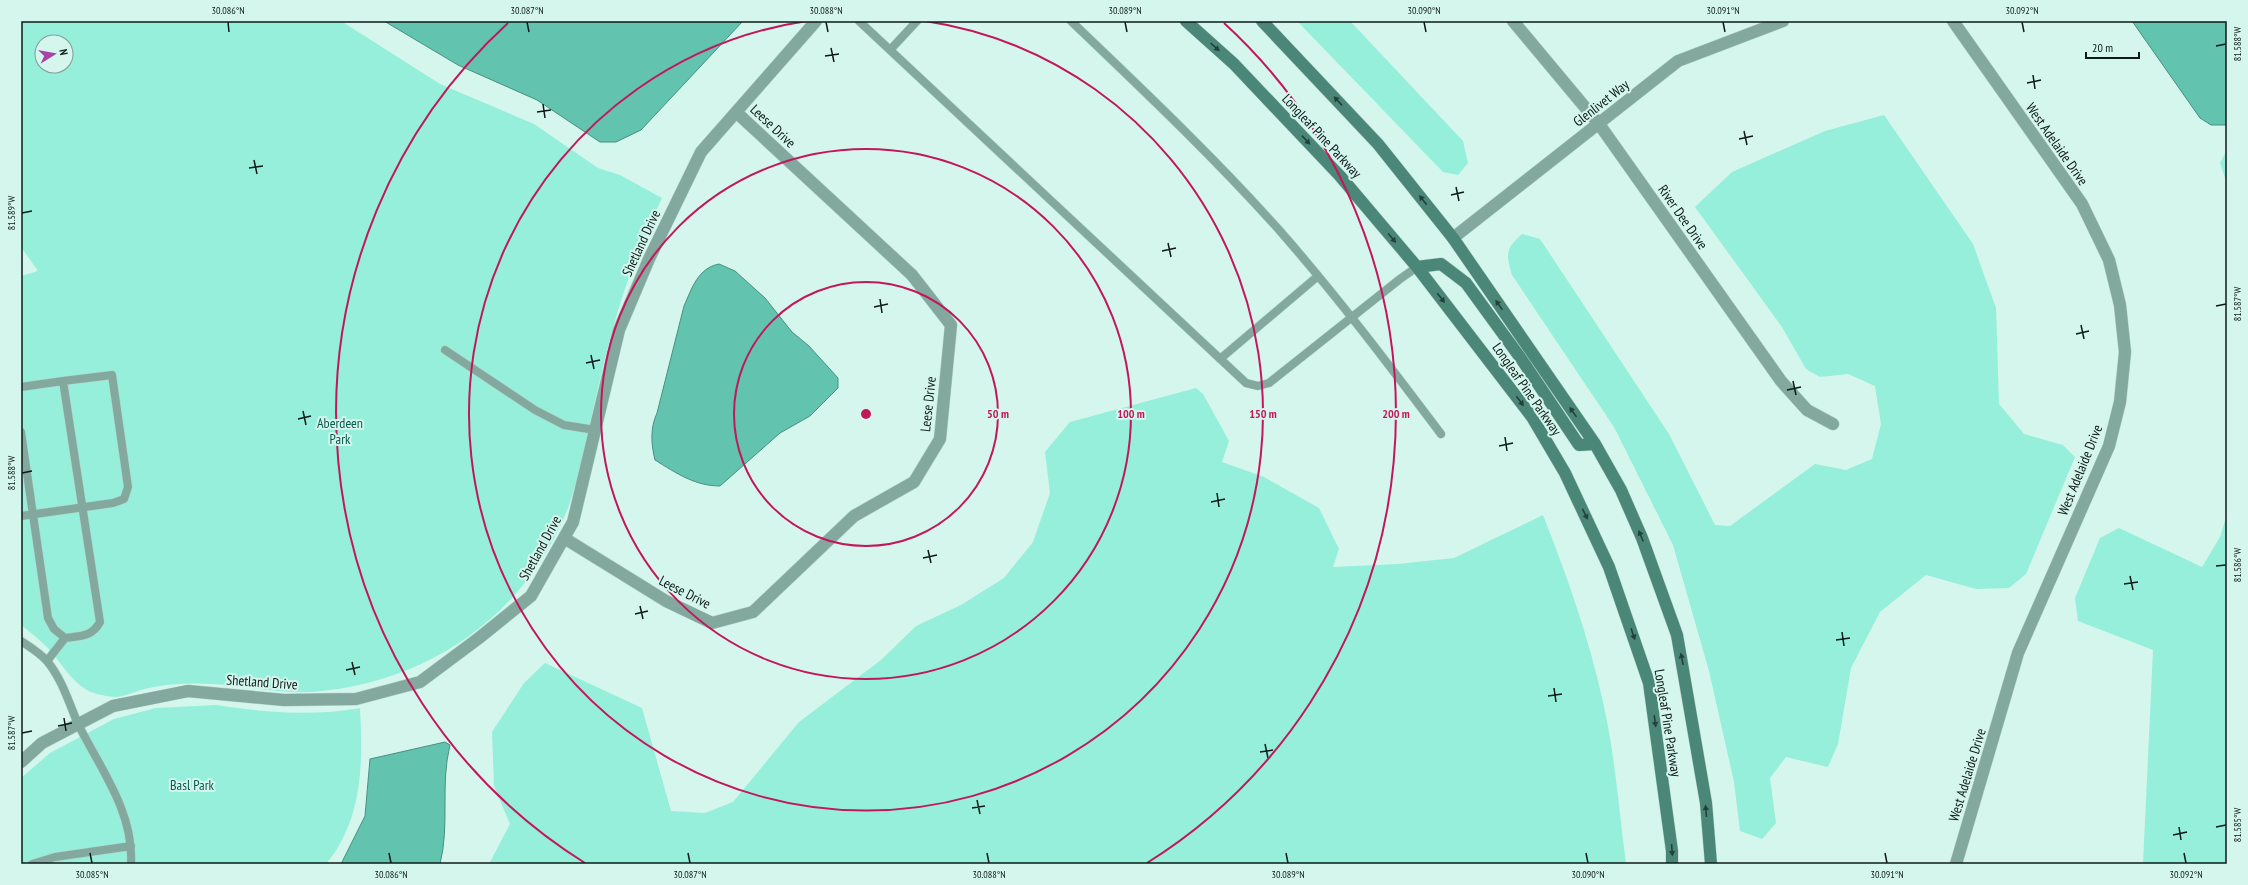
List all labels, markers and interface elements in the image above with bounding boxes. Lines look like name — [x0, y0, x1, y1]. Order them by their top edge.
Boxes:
text: 30.086°N — [211, 4, 245, 17]
text: 30.087°N — [510, 4, 544, 17]
text: 30.088°N — [809, 4, 843, 17]
text: 30.089°N — [1108, 4, 1142, 17]
text: 30.090°N — [1407, 4, 1441, 17]
text: 30.091°N — [1706, 4, 1740, 17]
text: 30.092°N — [2005, 4, 2039, 17]
text: 81.588°W — [2231, 27, 2244, 61]
north arrow — [34, 34, 74, 74]
scale bar — [2086, 34, 2139, 60]
text: 20 m — [2092, 40, 2113, 55]
one-way arrow — [1210, 42, 1220, 52]
text: N — [56, 48, 71, 56]
street label: Glenlivet Way — [1569, 75, 1633, 130]
street label: Longleaf Pine Parkway — [1278, 90, 1366, 182]
one-way arrow — [1333, 96, 1343, 106]
street label: West Adelaide Drive — [2022, 99, 2092, 189]
street label: Leese Drive — [747, 100, 800, 152]
one-way arrow — [1301, 135, 1311, 145]
street label: River Dee Drive — [1654, 181, 1712, 253]
one-way arrow — [1418, 194, 1427, 205]
text: 81.589°W — [5, 196, 18, 230]
street label: Shetland Drive — [618, 207, 664, 279]
one-way arrow — [1387, 233, 1396, 242]
text: 81.587°W — [2231, 287, 2244, 321]
one-way arrow — [1437, 293, 1445, 304]
one-way arrow — [1495, 299, 1503, 310]
street label: Longleaf Pine Parkway — [1488, 339, 1566, 439]
street label: Leese Drive — [916, 375, 940, 433]
one-way arrow — [1516, 396, 1524, 407]
text: 50 m — [987, 406, 1009, 421]
text: 100 m — [1117, 406, 1145, 421]
text: 150 m — [1249, 406, 1277, 421]
text: 200 m — [1382, 406, 1410, 421]
one-way arrow — [1569, 406, 1577, 417]
centre of rings — [859, 407, 873, 421]
park label: Aberdeen Park — [317, 414, 363, 448]
street label: West Adelaide Drive — [2054, 422, 2106, 518]
text: 81.588°W — [5, 456, 18, 490]
one-way arrow — [1582, 508, 1588, 520]
street label: Shetland Drive — [515, 512, 565, 584]
one-way arrow — [1638, 530, 1644, 541]
text: 81.586°W — [2231, 548, 2244, 582]
street label: Leese Drive — [656, 571, 714, 613]
one-way arrow — [1630, 629, 1636, 641]
one-way arrow — [1678, 653, 1684, 665]
street label: Longleaf Pine Parkway — [1651, 668, 1686, 779]
street label: Shetland Drive — [226, 671, 298, 693]
one-way arrow — [1652, 715, 1658, 728]
text: 81.587°W — [5, 716, 18, 750]
street label: West Adelaide Drive — [1944, 726, 1990, 824]
park label: Basl Park — [170, 776, 215, 794]
one-way arrow — [1703, 805, 1710, 817]
text: 81.585°W — [2231, 808, 2244, 842]
one-way arrow — [1668, 844, 1675, 856]
text: 30.085°N — [75, 868, 109, 881]
text: 30.086°N — [374, 868, 408, 881]
text: 30.087°N — [673, 868, 707, 881]
text: 30.088°N — [972, 868, 1006, 881]
text: 30.089°N — [1271, 868, 1305, 881]
text: 30.090°N — [1571, 868, 1605, 881]
text: 30.091°N — [1870, 868, 1904, 881]
text: 30.092°N — [2169, 868, 2203, 881]

